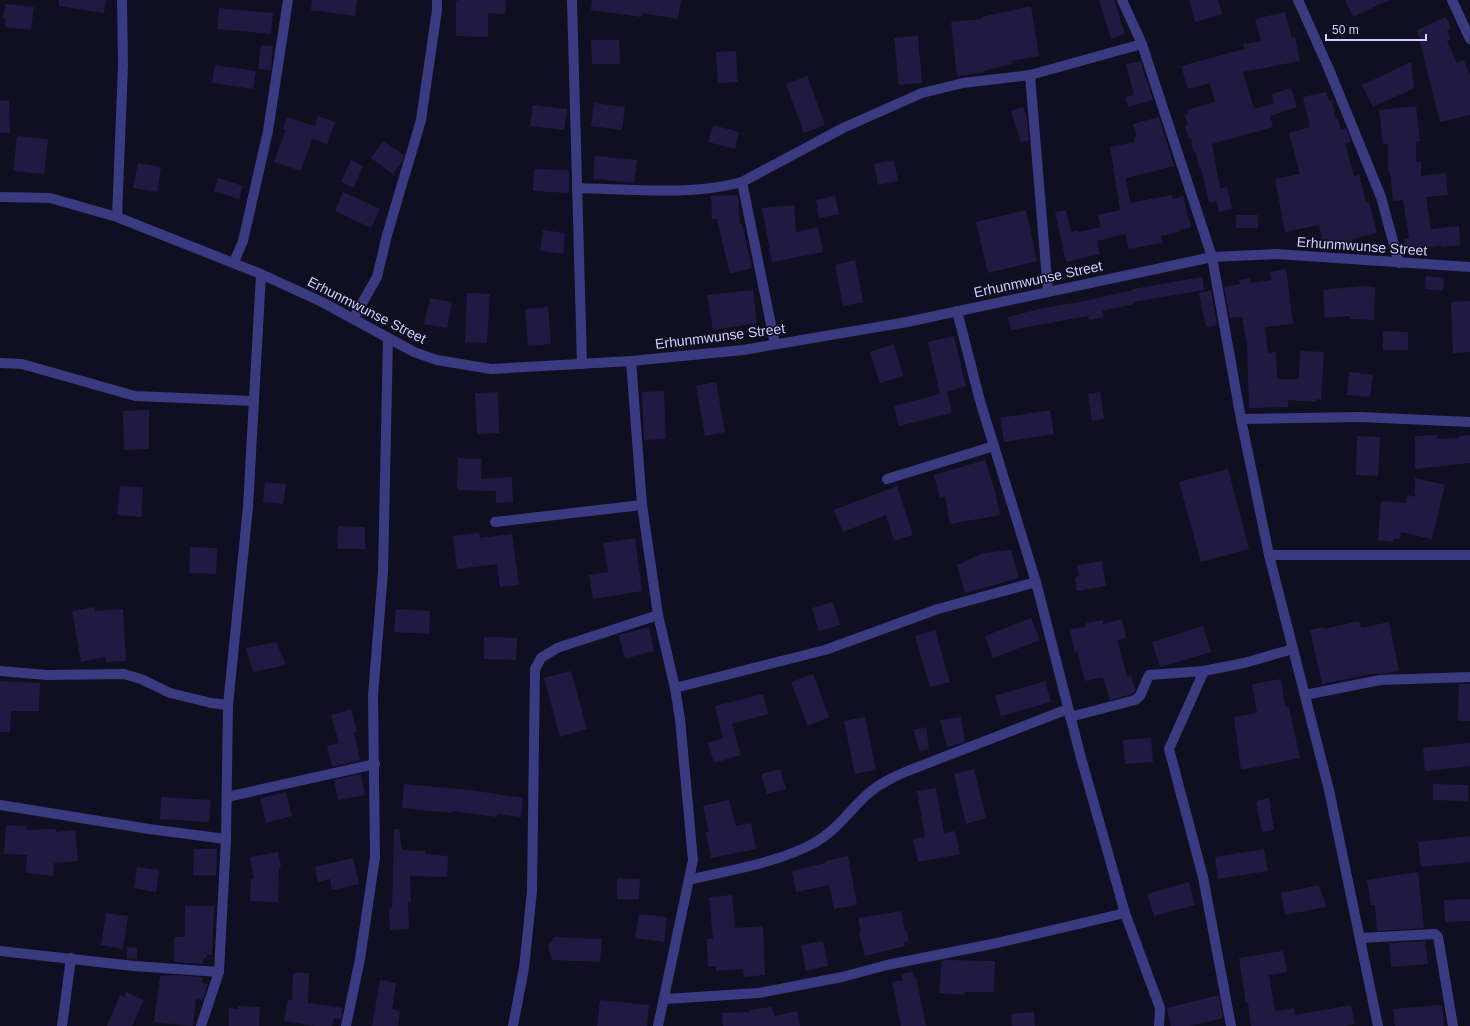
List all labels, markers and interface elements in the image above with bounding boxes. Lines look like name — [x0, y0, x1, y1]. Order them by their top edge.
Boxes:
scale bar — [1326, 16, 1426, 42]
text: 50 m — [1332, 23, 1359, 37]
street label: Erhunmwunse Street — [1296, 233, 1428, 259]
street label: Erhunmwunse Street — [972, 258, 1104, 300]
street label: Erhunmwunse Street — [305, 273, 429, 347]
street label: Erhunmwunse Street — [654, 320, 786, 352]

